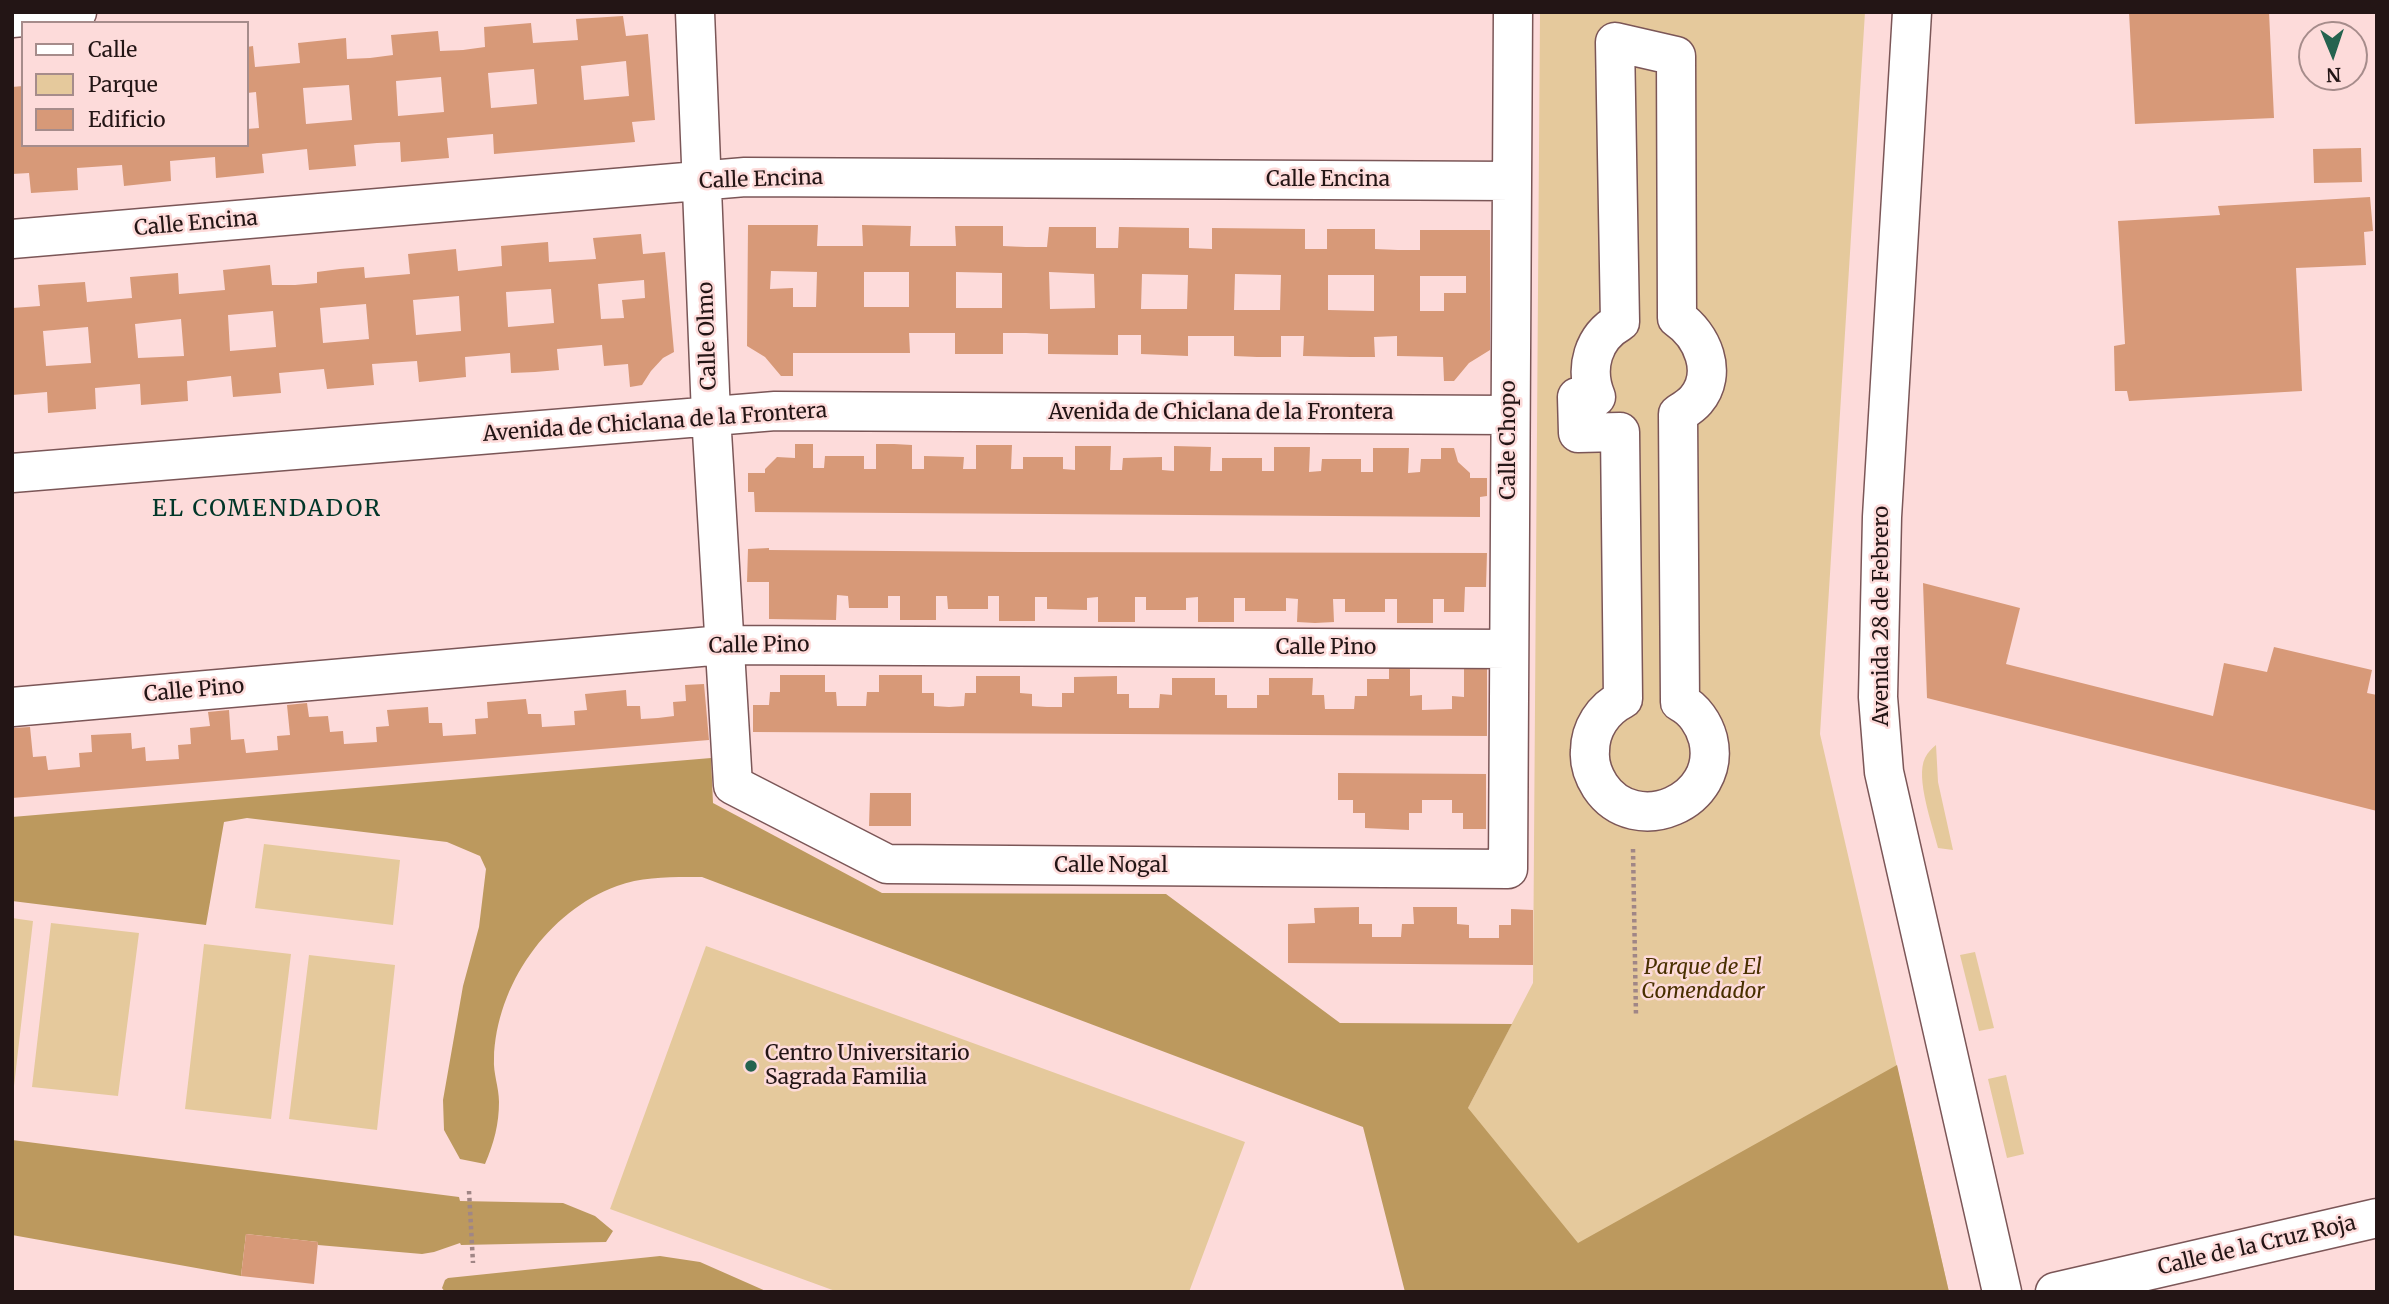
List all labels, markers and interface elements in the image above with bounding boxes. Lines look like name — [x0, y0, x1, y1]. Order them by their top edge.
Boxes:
legend — [21, 21, 248, 147]
north arrow — [2298, 21, 2368, 91]
text: Calle — [88, 36, 137, 63]
text: N — [2326, 63, 2342, 87]
text: Parque — [88, 71, 158, 98]
text: Edificio — [88, 106, 165, 133]
street label: Calle Encina — [699, 165, 823, 195]
street label: Calle Encina — [1266, 167, 1390, 193]
street label: Calle Encina — [133, 206, 259, 242]
street label: Calle Olmo — [694, 281, 722, 391]
street label: Calle Chopo — [1496, 380, 1522, 500]
street label: Avenida de Chiclana de la Frontera — [482, 398, 828, 448]
street label: Avenida de Chiclana de la Frontera — [1049, 400, 1393, 426]
district label: EL COMENDADOR — [154, 495, 380, 523]
street label: Avenida 28 de Febrero — [1869, 506, 1895, 726]
street label: Calle Pino — [708, 633, 810, 659]
street label: Calle Pino — [1276, 635, 1376, 661]
street label: Calle Pino — [143, 674, 245, 708]
street label: Calle Nogal — [1054, 853, 1168, 879]
park label: Parque de El Comendador — [1641, 955, 1765, 1005]
place label: Centro Universitario Sagrada Familia — [765, 1041, 969, 1091]
marker: Centro Universitario Sagrada Familia — [743, 1058, 759, 1074]
street label: Calle de la Cruz Roja — [2156, 1211, 2358, 1281]

